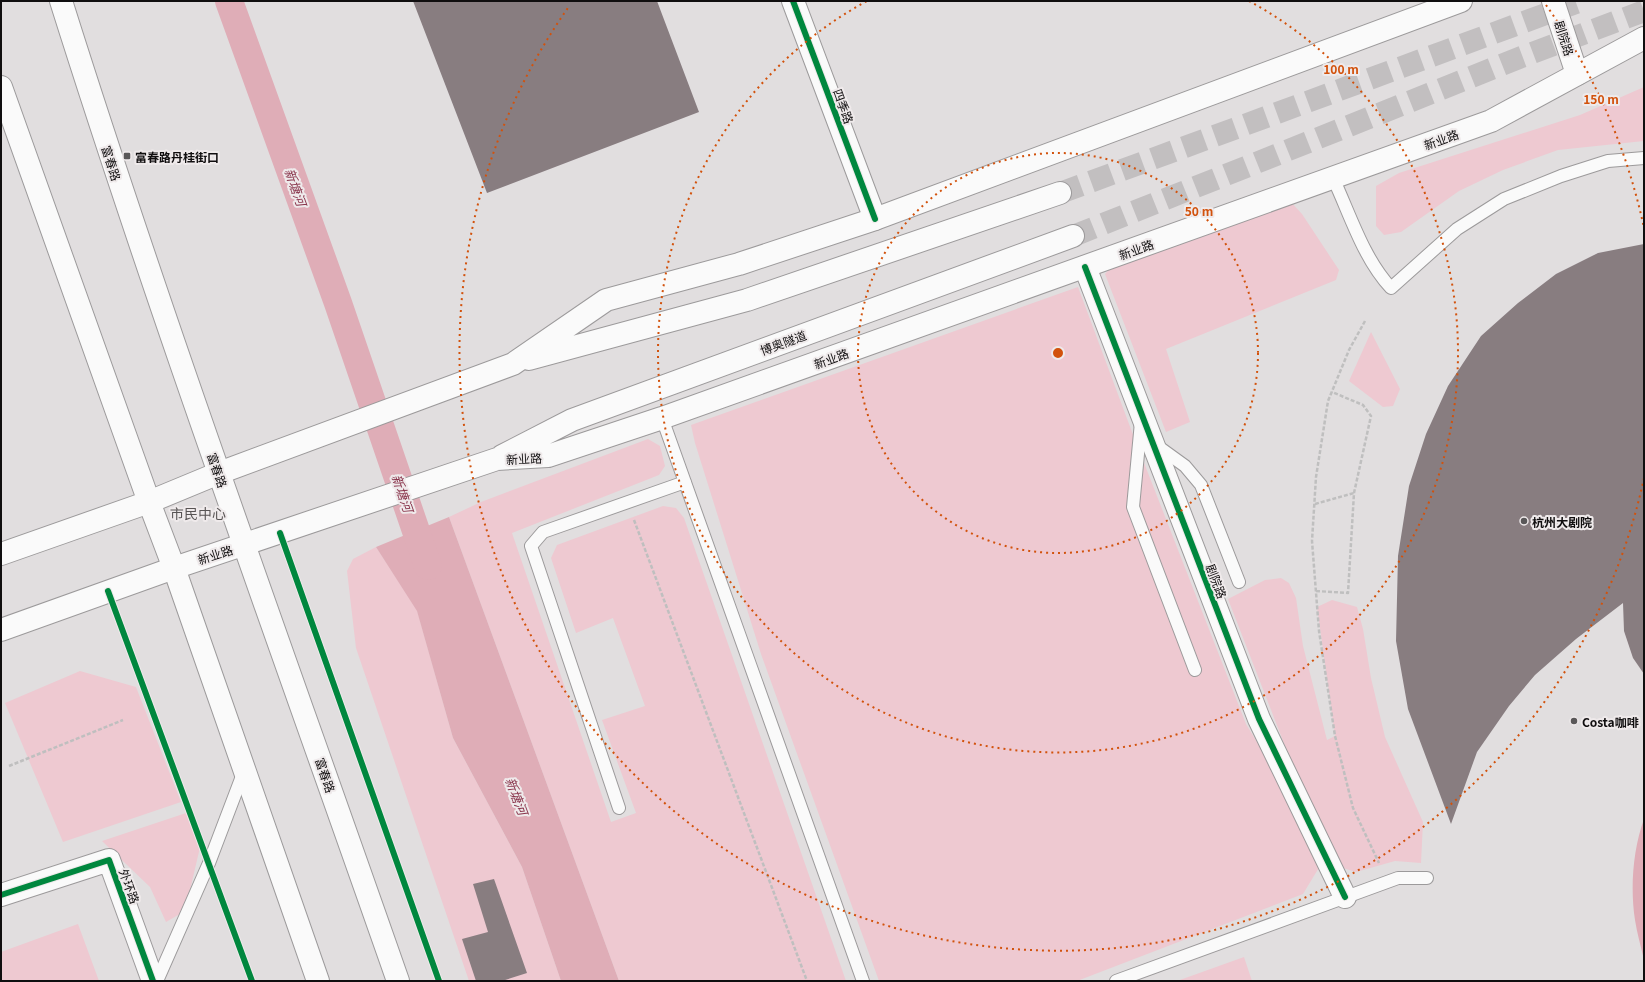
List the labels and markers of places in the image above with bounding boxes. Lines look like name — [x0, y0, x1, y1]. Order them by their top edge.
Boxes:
place label: 富春路丹桂街口 — [135, 148, 219, 165]
marker: 富春路丹桂街口 — [122, 151, 132, 161]
centre of rings — [1051, 346, 1065, 360]
place label: 杭州大剧院 — [1532, 513, 1592, 530]
marker: 杭州大剧院 — [1519, 516, 1529, 526]
place label: Costa咖啡 — [1582, 713, 1639, 730]
marker: Costa咖啡 — [1569, 716, 1579, 726]

